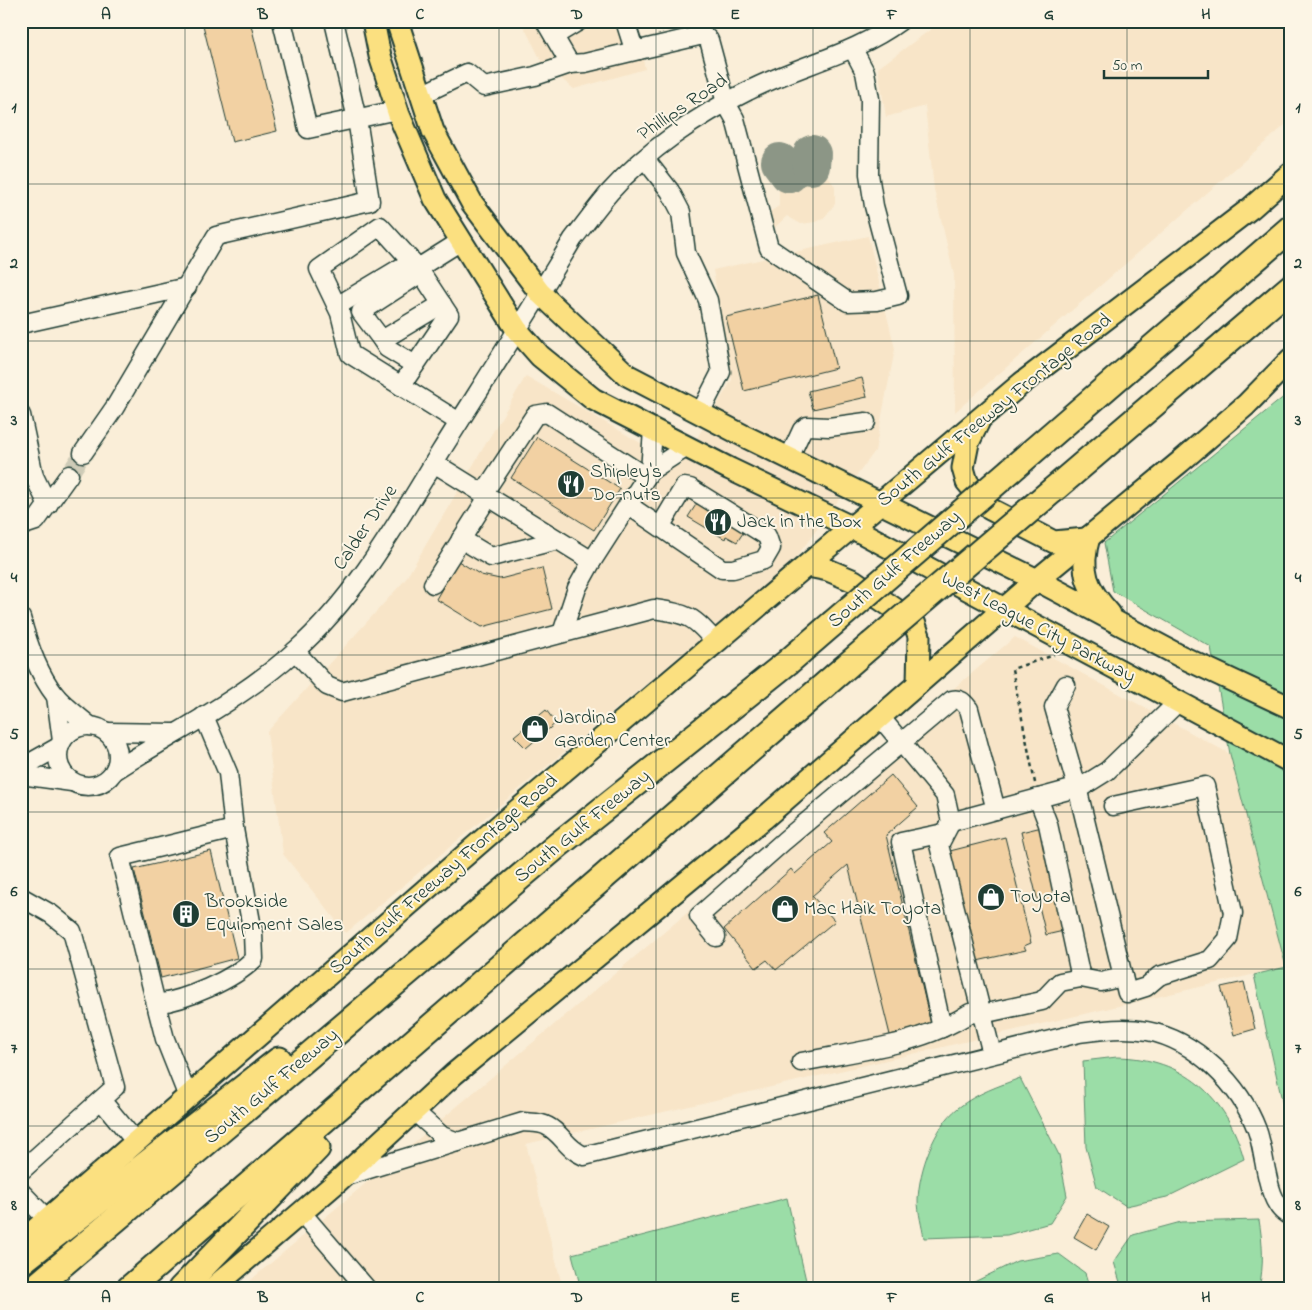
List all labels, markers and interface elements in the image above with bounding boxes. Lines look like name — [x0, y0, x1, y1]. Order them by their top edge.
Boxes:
text: A — [101, 3, 111, 27]
text: B — [257, 3, 269, 27]
text: C — [416, 3, 425, 27]
text: D — [570, 3, 583, 27]
text: E — [730, 3, 740, 27]
text: F — [886, 3, 898, 27]
text: G — [1044, 3, 1054, 27]
text: H — [1201, 3, 1211, 27]
scale bar — [1104, 48, 1208, 80]
text: 50 m — [1112, 55, 1143, 77]
street label: Phillips Road — [632, 67, 734, 149]
text: 1 — [11, 96, 17, 120]
text: 1 — [1295, 96, 1301, 120]
text: 2 — [9, 252, 18, 276]
text: 2 — [1293, 252, 1302, 276]
street label: South Gulf Freeway Frontage Road — [871, 307, 1119, 516]
text: 3 — [10, 409, 18, 433]
text: 3 — [1294, 409, 1302, 433]
place label: Shipley's Do-nuts — [589, 458, 662, 510]
restaurant icon: Shipley's Do-nuts — [556, 469, 586, 499]
street label: Calder Drive — [326, 479, 406, 577]
street label: South Gulf Freeway — [822, 504, 968, 636]
restaurant icon: Jack in the Box — [703, 507, 733, 537]
place label: Jack in the Box — [737, 508, 862, 537]
street label: West League City Parkway — [935, 564, 1140, 692]
text: 4 — [10, 566, 18, 590]
text: 4 — [1294, 566, 1302, 590]
place label: Jardina Garden Center — [554, 704, 671, 756]
shop icon: Jardina Garden Center — [520, 714, 550, 744]
text: 5 — [9, 723, 19, 747]
text: 5 — [1293, 723, 1303, 747]
street label: South Gulf Freeway — [509, 763, 657, 891]
street label: South Gulf Freeway Frontage Road — [323, 767, 565, 983]
text: 6 — [9, 880, 18, 904]
text: 6 — [1293, 880, 1302, 904]
shop icon: Toyota — [976, 882, 1006, 912]
place label: Toyota — [1010, 883, 1071, 912]
place label: Brookside Equipment Sales — [204, 888, 344, 940]
shop icon: Mac Haik Toyota — [770, 894, 800, 924]
place label: Mac Haik Toyota — [804, 895, 941, 924]
building icon: Brookside Equipment Sales — [171, 899, 201, 929]
street label: South Gulf Freeway — [198, 1022, 346, 1152]
text: 7 — [11, 1037, 18, 1061]
text: 7 — [1295, 1037, 1302, 1061]
text: 8 — [10, 1194, 17, 1218]
text: 8 — [1294, 1194, 1301, 1218]
text: A — [101, 1286, 111, 1310]
text: B — [257, 1286, 269, 1310]
text: C — [416, 1286, 425, 1310]
text: D — [570, 1286, 583, 1310]
text: E — [730, 1286, 740, 1310]
text: F — [886, 1286, 898, 1310]
text: G — [1044, 1286, 1054, 1310]
text: H — [1201, 1286, 1211, 1310]

